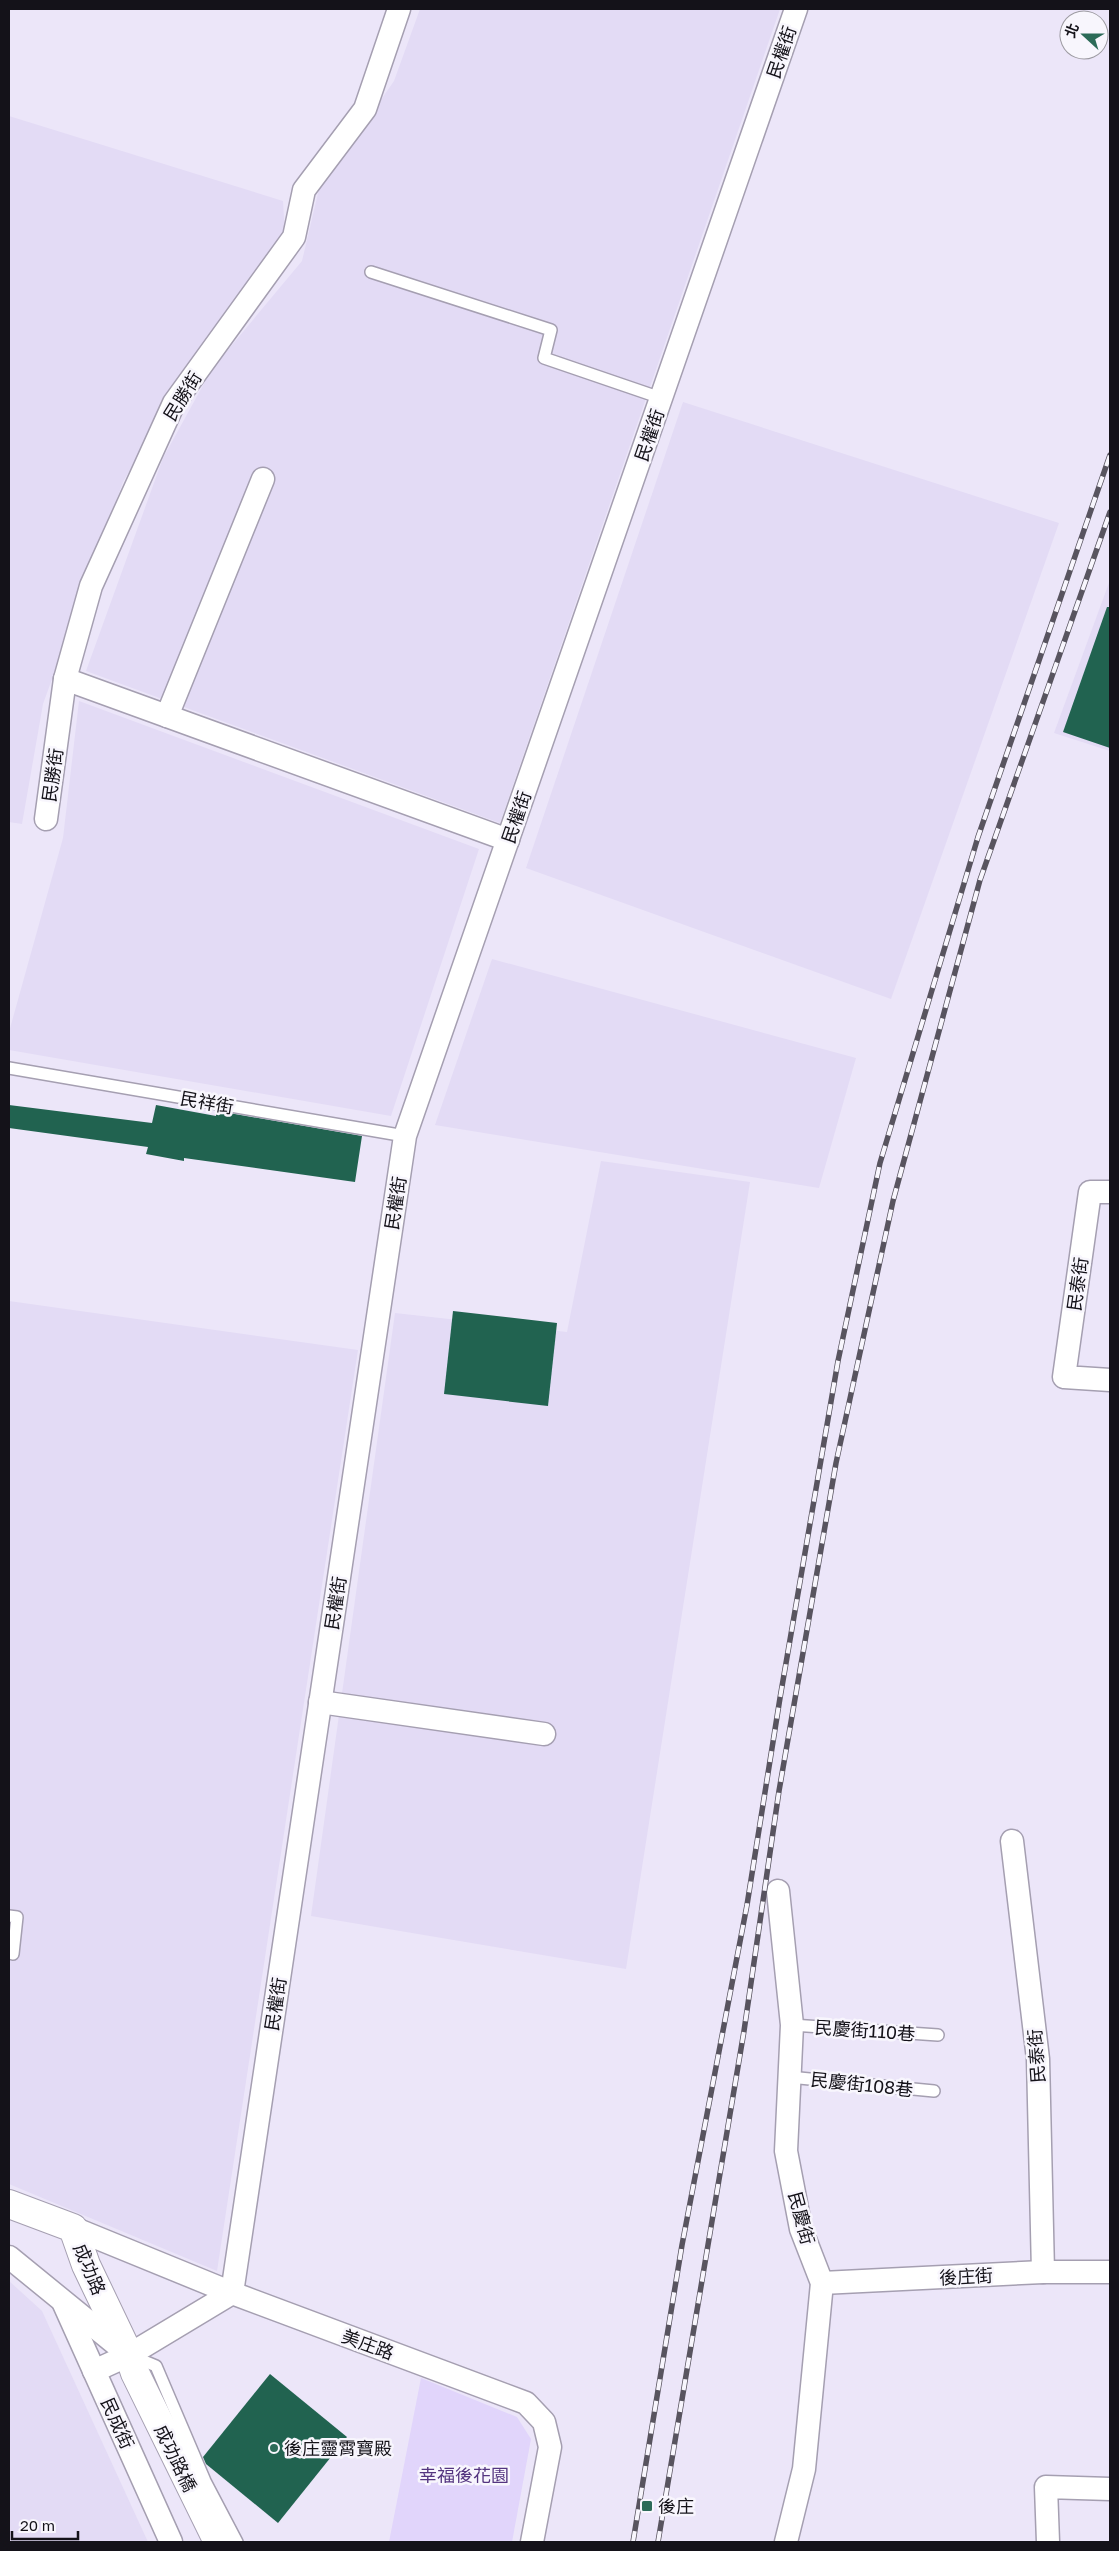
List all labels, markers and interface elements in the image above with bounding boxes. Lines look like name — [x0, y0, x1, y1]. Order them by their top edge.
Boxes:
north arrow — [1059, 10, 1109, 60]
text: 北 — [1061, 21, 1082, 40]
street label: 民權街 — [762, 23, 800, 81]
street label: 民勝街 — [158, 367, 206, 425]
street label: 民權街 — [630, 406, 668, 464]
street label: 民勝街 — [37, 747, 67, 803]
street label: 民權街 — [497, 788, 535, 846]
street label: 民祥街 — [179, 1086, 235, 1118]
street label: 民權街 — [380, 1175, 410, 1231]
street label: 民泰街 — [1062, 1256, 1092, 1312]
street label: 民權街 — [320, 1575, 350, 1631]
street label: 民權街 — [260, 1976, 290, 2032]
street label: 民慶街110巷 — [814, 2016, 916, 2044]
street label: 民泰街 — [1023, 2028, 1049, 2084]
street label: 民慶街108巷 — [810, 2068, 914, 2100]
street label: 民慶街 — [784, 2189, 820, 2247]
street label: 成功路 — [69, 2240, 111, 2298]
street label: 後庄街 — [938, 2264, 994, 2288]
street label: 美庄路 — [339, 2324, 397, 2364]
street label: 民成街 — [97, 2394, 139, 2452]
street label: 成功路橋 — [150, 2421, 202, 2495]
place label: 後庄靈霄寶殿 — [284, 2437, 392, 2459]
marker: 後庄靈霄寶殿 — [268, 2442, 280, 2454]
park label: 幸福後花園 — [419, 2464, 509, 2486]
place label: 後庄 — [658, 2495, 694, 2517]
marker: 後庄 — [640, 2499, 654, 2513]
scale bar — [12, 2508, 79, 2540]
text: 20 m — [20, 2516, 55, 2534]

